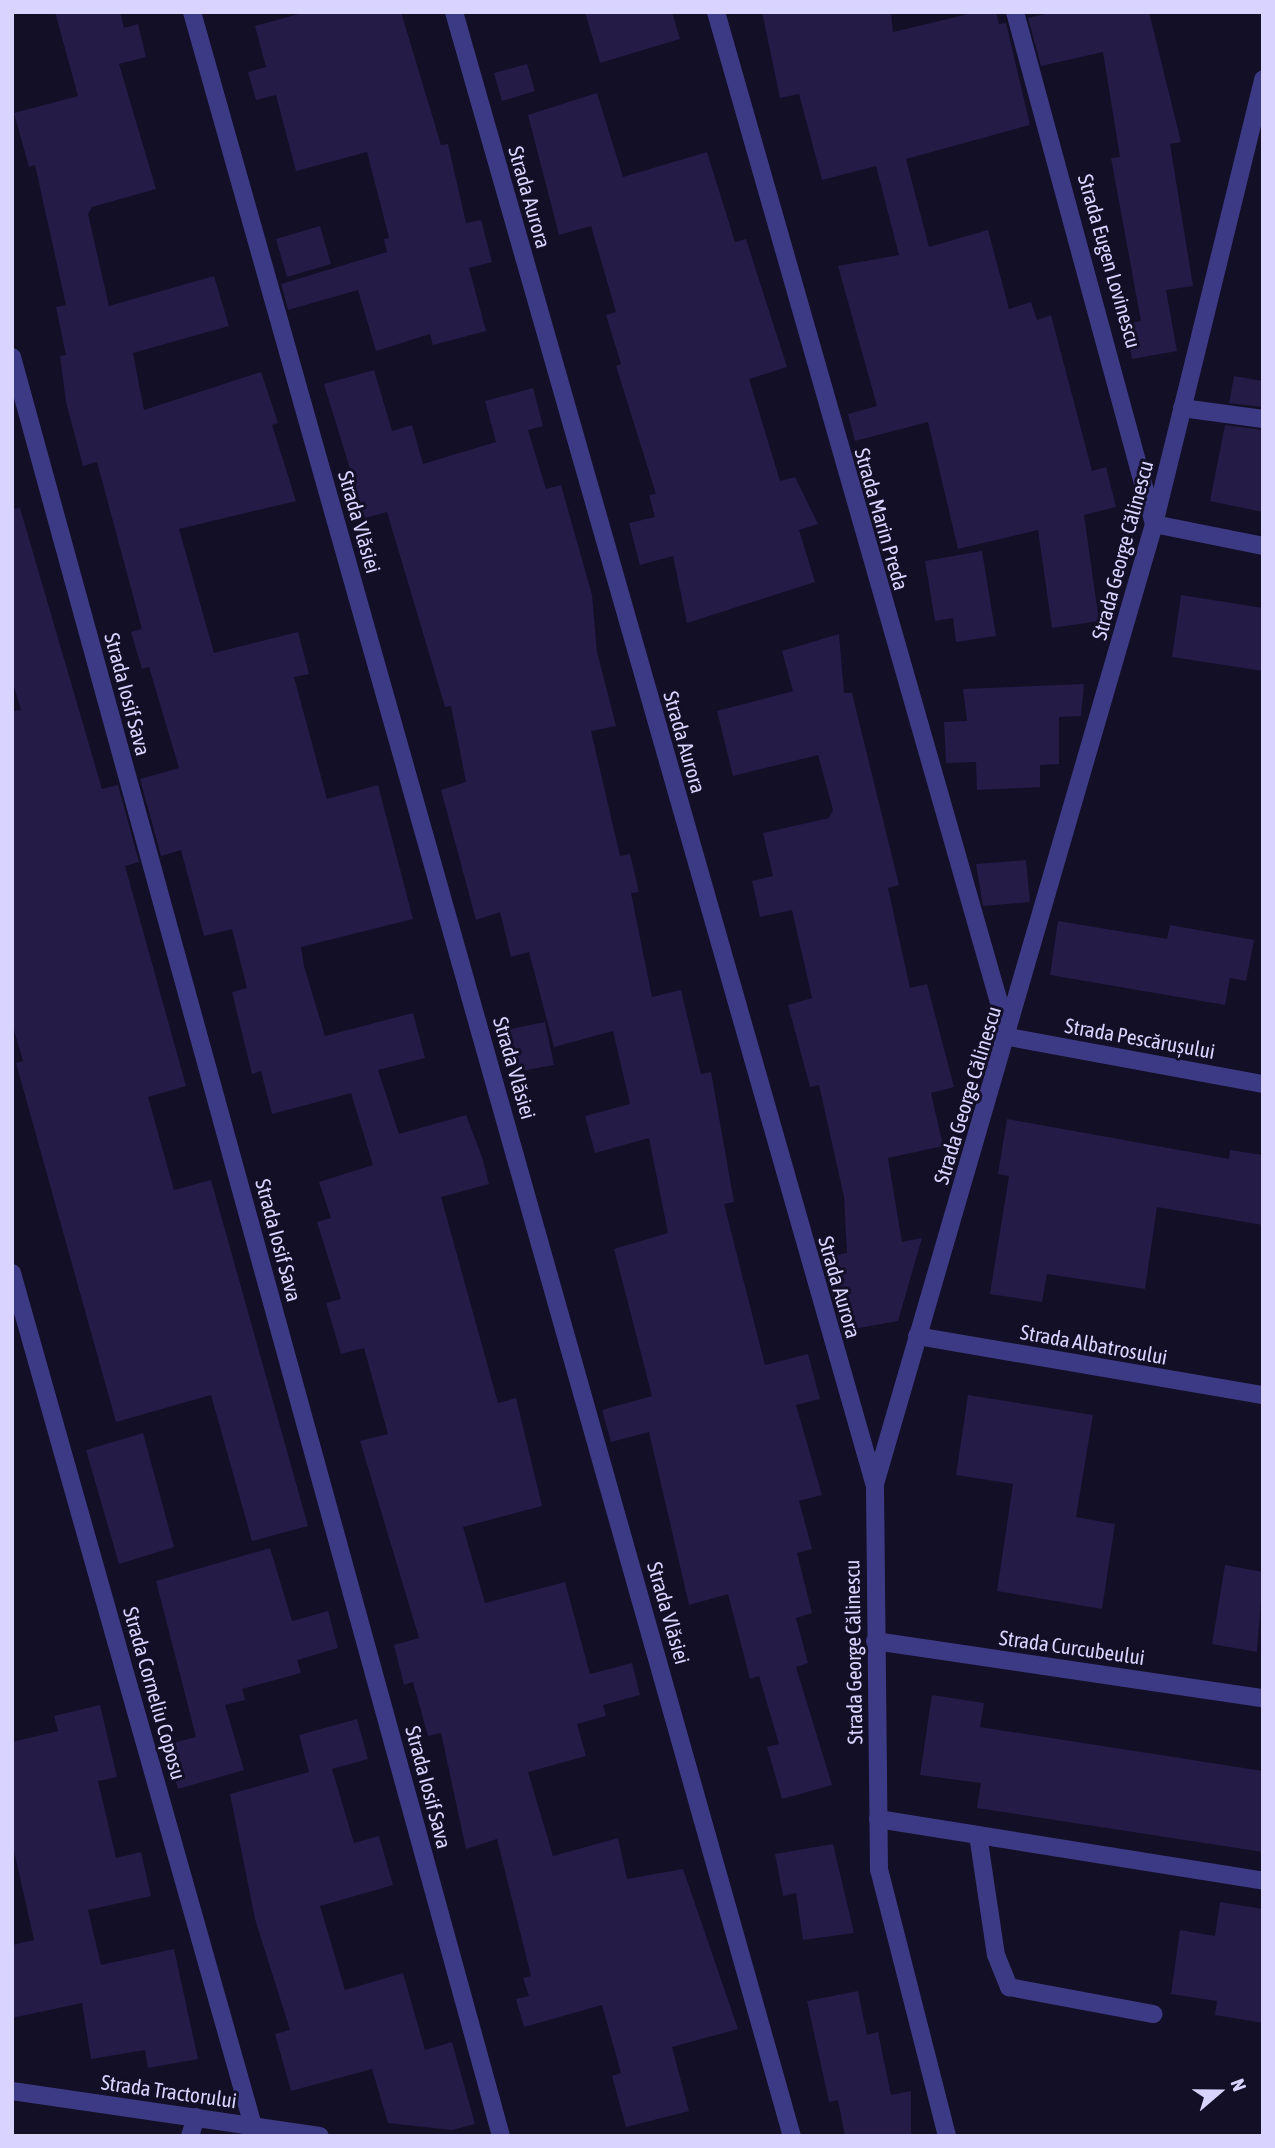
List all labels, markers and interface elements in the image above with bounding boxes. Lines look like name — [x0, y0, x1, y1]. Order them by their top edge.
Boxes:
street label: Strada Aurora — [503, 143, 557, 251]
street label: Strada Eugen Lovinescu — [1073, 171, 1147, 351]
street label: Strada Marin Preda — [850, 445, 914, 593]
street label: Strada George Călinescu — [1086, 458, 1158, 642]
street label: Strada Vlăsiei — [333, 468, 387, 576]
street label: Strada Iosif Sava — [100, 630, 156, 758]
street label: Strada Aurora — [658, 688, 712, 796]
street label: Strada George Călinescu — [928, 1003, 1006, 1187]
street label: Strada Pescărușului — [1063, 1012, 1217, 1064]
street label: Strada Vlăsiei — [488, 1014, 542, 1122]
street label: Strada Iosif Sava — [251, 1176, 307, 1304]
street label: Strada Aurora — [813, 1233, 867, 1341]
street label: Strada Albatrosului — [1019, 1319, 1169, 1369]
street label: Strada Vlăsiei — [642, 1559, 696, 1667]
street label: Strada George Călinescu — [839, 1559, 867, 1745]
street label: Strada Corneliu Coposu — [118, 1604, 192, 1782]
street label: Strada Curcubeului — [998, 1624, 1146, 1670]
street label: Strada Iosif Sava — [401, 1723, 457, 1851]
north arrow — [1184, 2057, 1254, 2127]
street label: Strada Tractorului — [99, 2069, 239, 2113]
text: N — [1226, 2076, 1251, 2094]

